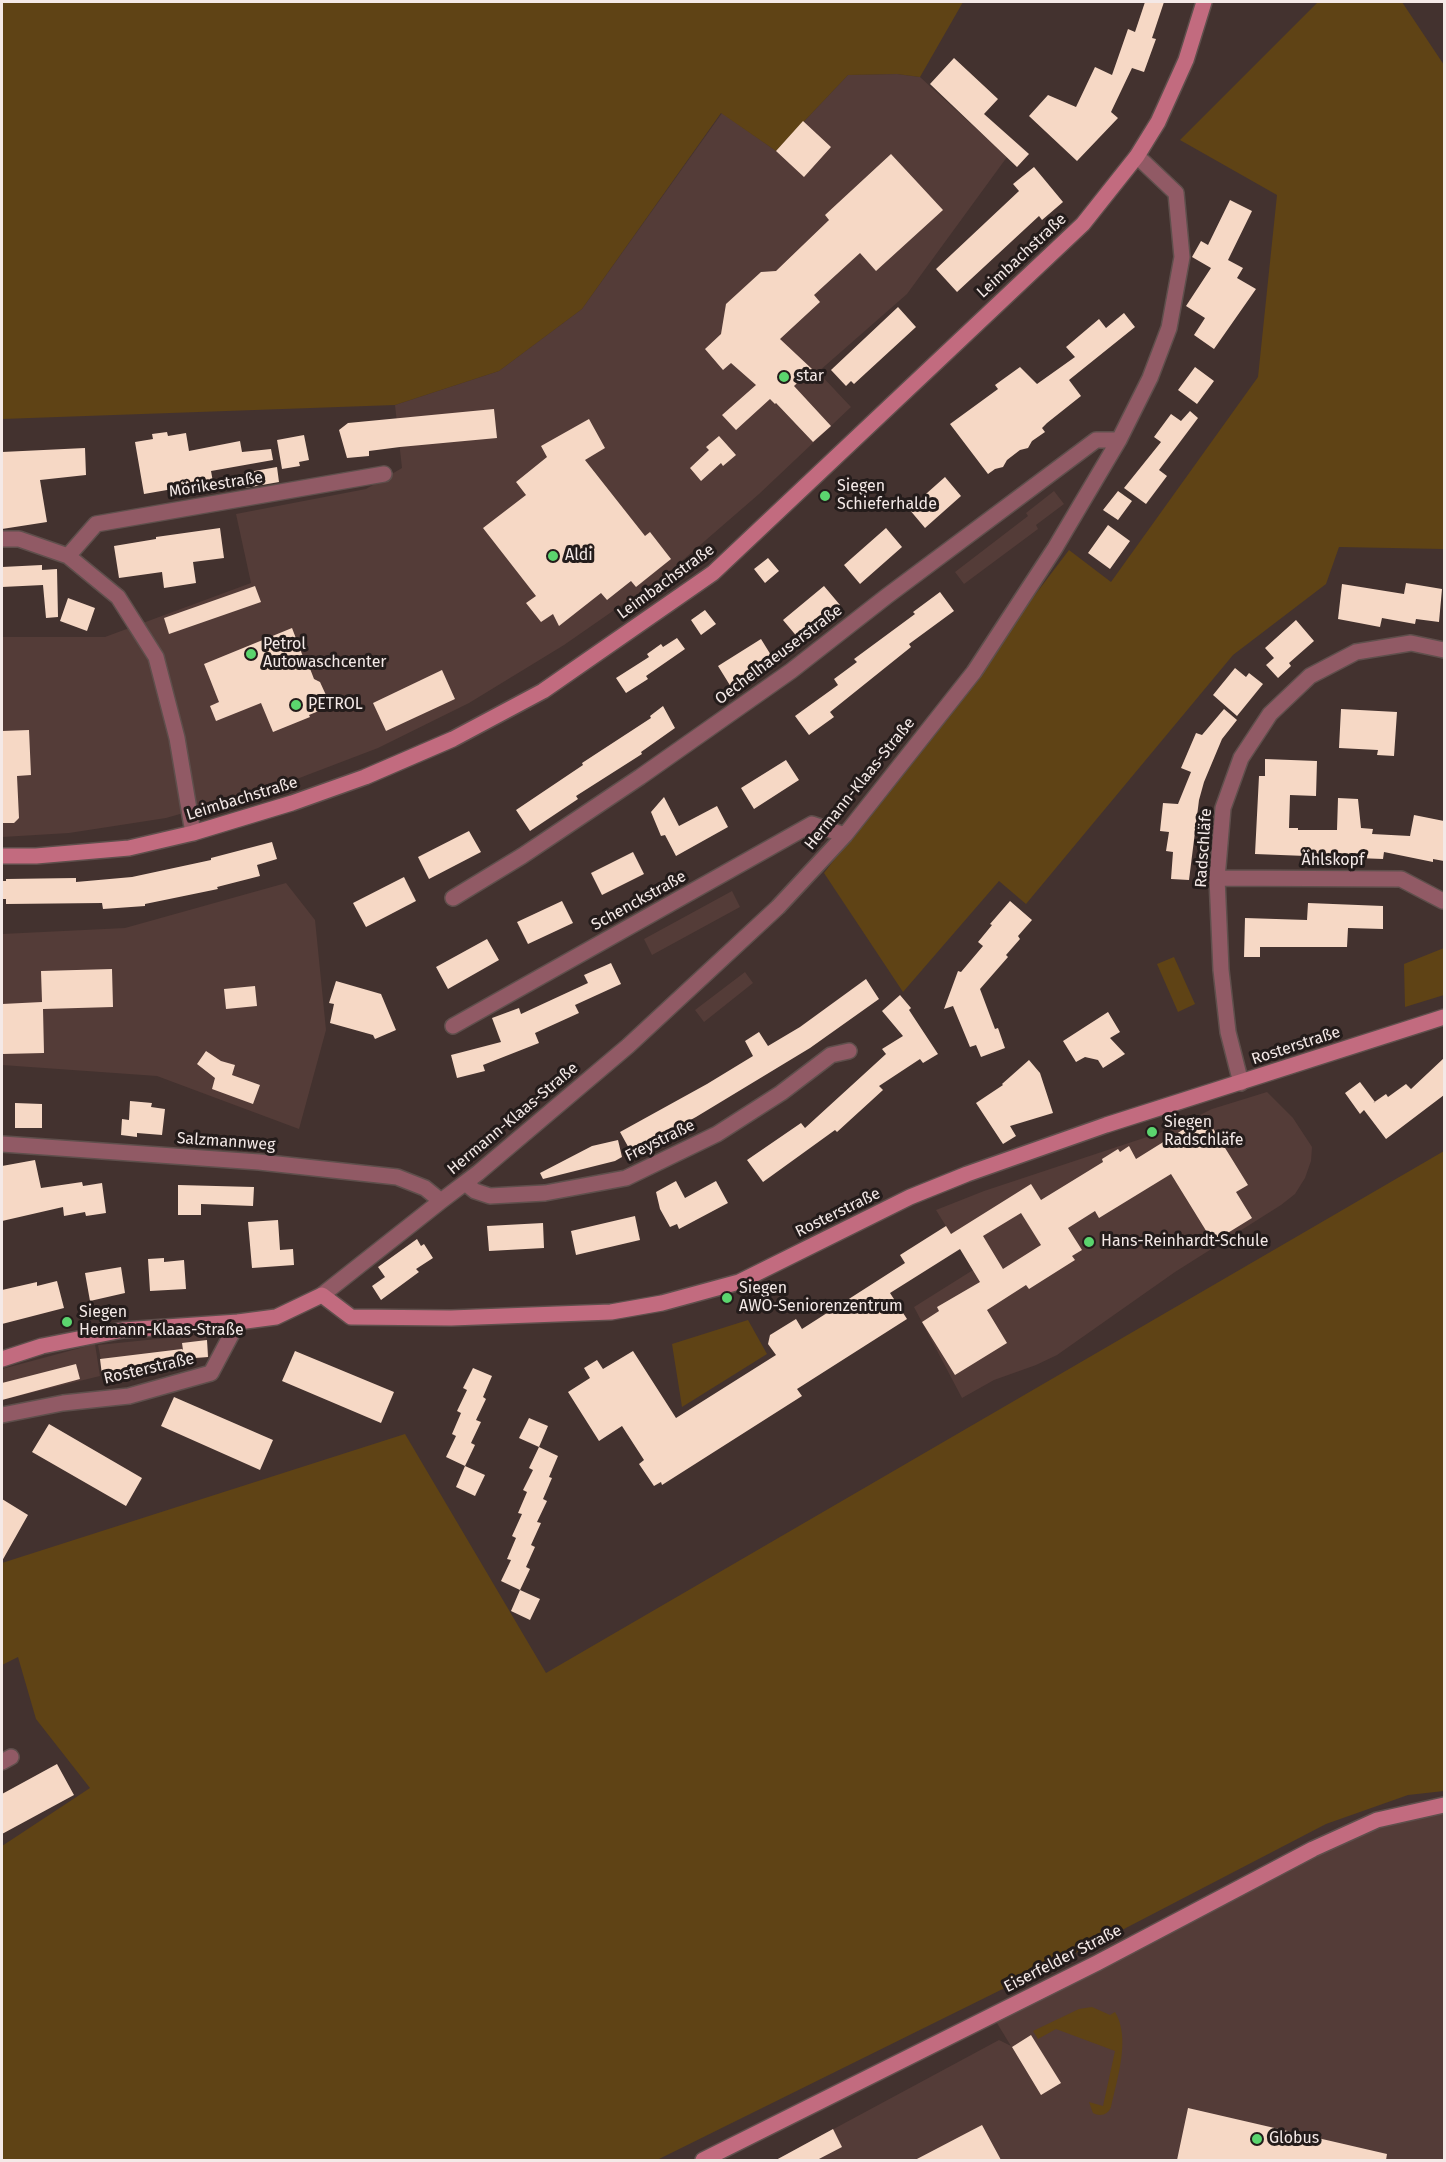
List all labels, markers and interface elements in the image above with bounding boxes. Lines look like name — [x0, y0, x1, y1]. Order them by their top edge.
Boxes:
street label: Leimbachstraße — [973, 210, 1071, 302]
place label: star — [796, 367, 824, 387]
marker: star — [777, 370, 791, 384]
street label: Mörikestraße — [168, 468, 264, 502]
place label: Siegen Schieferhalde — [837, 477, 937, 515]
marker: Siegen Schieferhalde — [818, 489, 832, 503]
street label: Leimbachstraße — [614, 540, 718, 624]
place label: Aldi — [565, 546, 593, 566]
marker: Aldi — [546, 549, 560, 563]
street label: Oechelhaeuserstraße — [712, 601, 846, 709]
place label: Petrol Autowaschcenter — [263, 635, 387, 673]
marker: Petrol Autowaschcenter — [244, 647, 258, 661]
place label: PETROL — [308, 695, 363, 715]
marker: PETROL — [289, 698, 303, 712]
street label: Hermann-Klaas-Straße — [801, 714, 919, 854]
street label: Leimbachstraße — [184, 773, 300, 825]
street label: Radschläfe — [1192, 808, 1216, 888]
street label: Ählskopf — [1302, 851, 1364, 871]
street label: Schenckstraße — [588, 867, 690, 935]
street label: Rosterstraße — [1249, 1023, 1343, 1069]
street label: Hermann-Klaas-Straße — [444, 1059, 582, 1179]
place label: Siegen Radschläfe — [1164, 1113, 1244, 1151]
street label: Freystraße — [622, 1116, 698, 1166]
marker: Siegen Radschläfe — [1145, 1125, 1159, 1139]
street label: Salzmannweg — [176, 1129, 276, 1155]
street label: Rosterstraße — [792, 1184, 884, 1242]
place label: Hans-Reinhardt-Schule — [1101, 1232, 1268, 1252]
marker: Hans-Reinhardt-Schule — [1082, 1235, 1096, 1249]
place label: Siegen AWO-Seniorenzentrum — [739, 1279, 903, 1317]
marker: Siegen AWO-Seniorenzentrum — [720, 1291, 734, 1305]
place label: Siegen Hermann-Klaas-Straße — [79, 1303, 244, 1341]
marker: Siegen Hermann-Klaas-Straße — [60, 1315, 74, 1329]
street label: Rosterstraße — [102, 1349, 196, 1389]
street label: Eiserfelder Straße — [1001, 1921, 1125, 1997]
place label: Globus — [1269, 2129, 1319, 2149]
marker: Globus — [1250, 2132, 1264, 2146]

